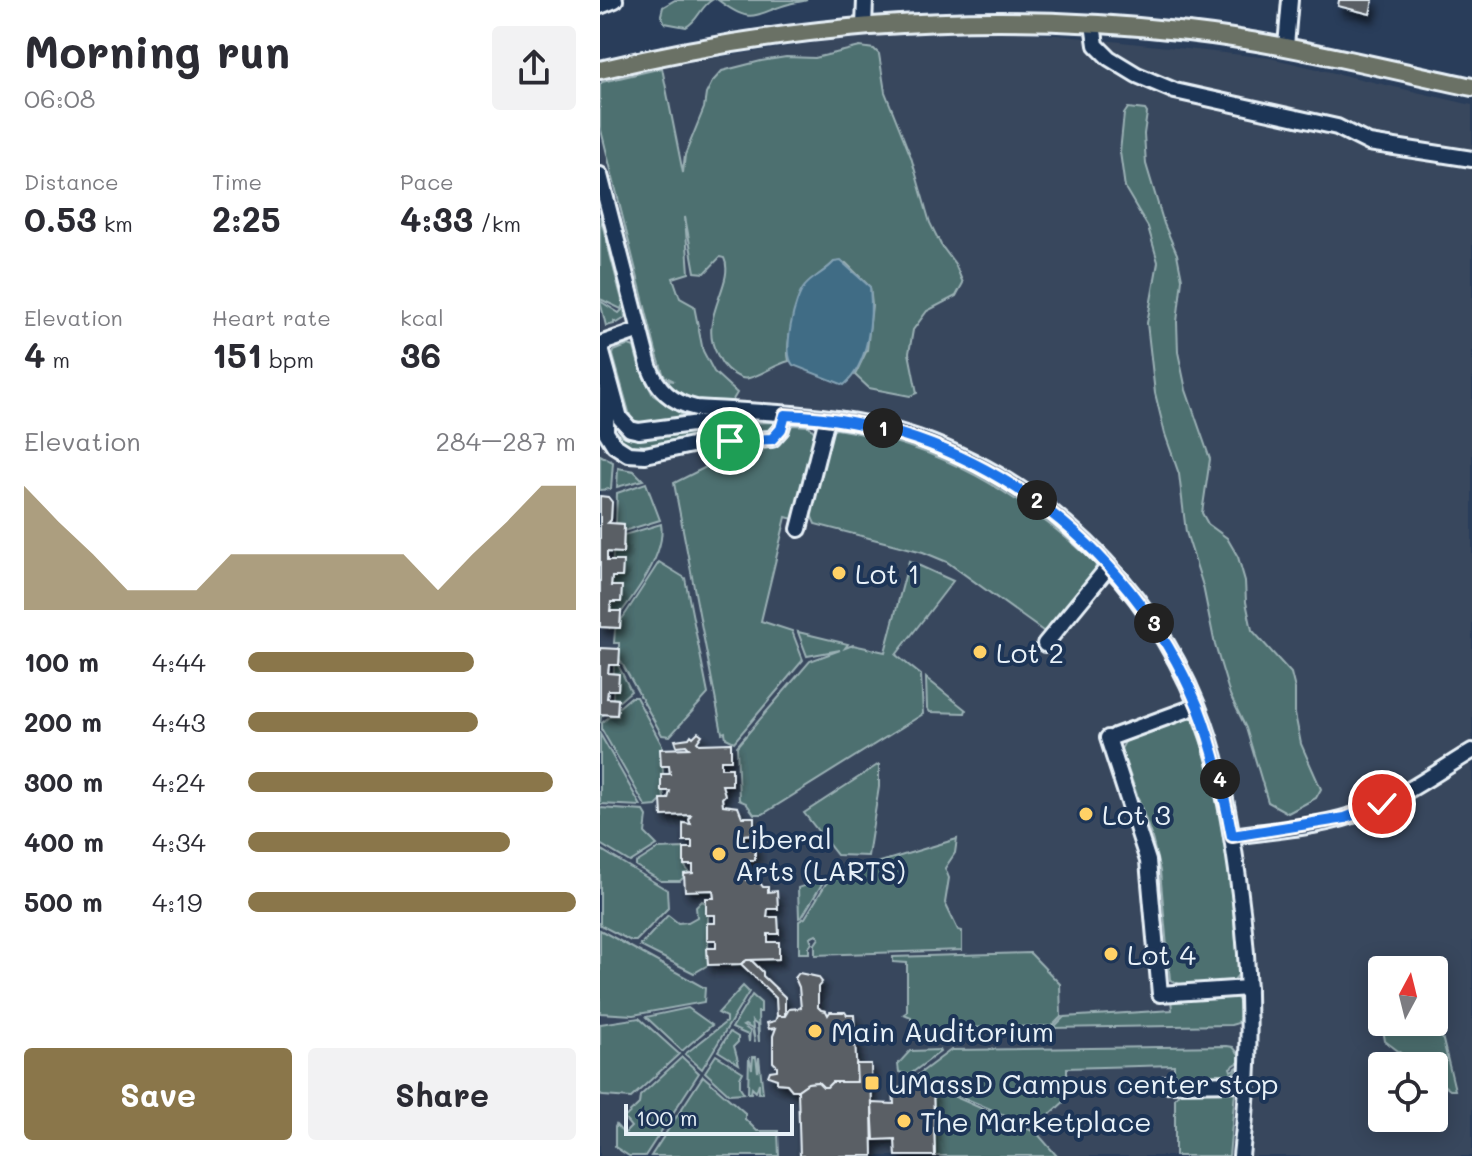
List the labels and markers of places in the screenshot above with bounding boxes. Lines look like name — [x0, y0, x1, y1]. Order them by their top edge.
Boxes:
pin — [696, 407, 764, 475]
pin: 1 — [863, 408, 903, 448]
pin: 2 — [1017, 480, 1057, 520]
place label: Lot 1 — [855, 555, 920, 591]
marker: Lot 1 — [830, 564, 848, 582]
pin: 3 — [1134, 603, 1174, 643]
place label: Lot 2 — [996, 634, 1064, 670]
marker: Lot 2 — [971, 643, 989, 661]
pin: 4 — [1200, 759, 1240, 799]
pin — [1348, 770, 1416, 838]
place label: Lot 3 — [1102, 796, 1171, 832]
marker: Lot 3 — [1077, 805, 1095, 823]
place label: Liberal Arts (LARTS) — [735, 820, 906, 888]
marker: Liberal Arts (LARTS) — [710, 845, 728, 863]
place label: Lot 4 — [1127, 936, 1197, 972]
marker: Lot 4 — [1102, 945, 1120, 963]
place label: Main Auditorium — [831, 1013, 1054, 1049]
marker: Main Auditorium — [806, 1022, 824, 1040]
place label: UMassD Campus center stop — [888, 1065, 1279, 1101]
marker: UMassD Campus center stop — [863, 1074, 881, 1092]
place label: The Marketplace — [920, 1103, 1152, 1139]
marker: The Marketplace — [895, 1112, 913, 1130]

